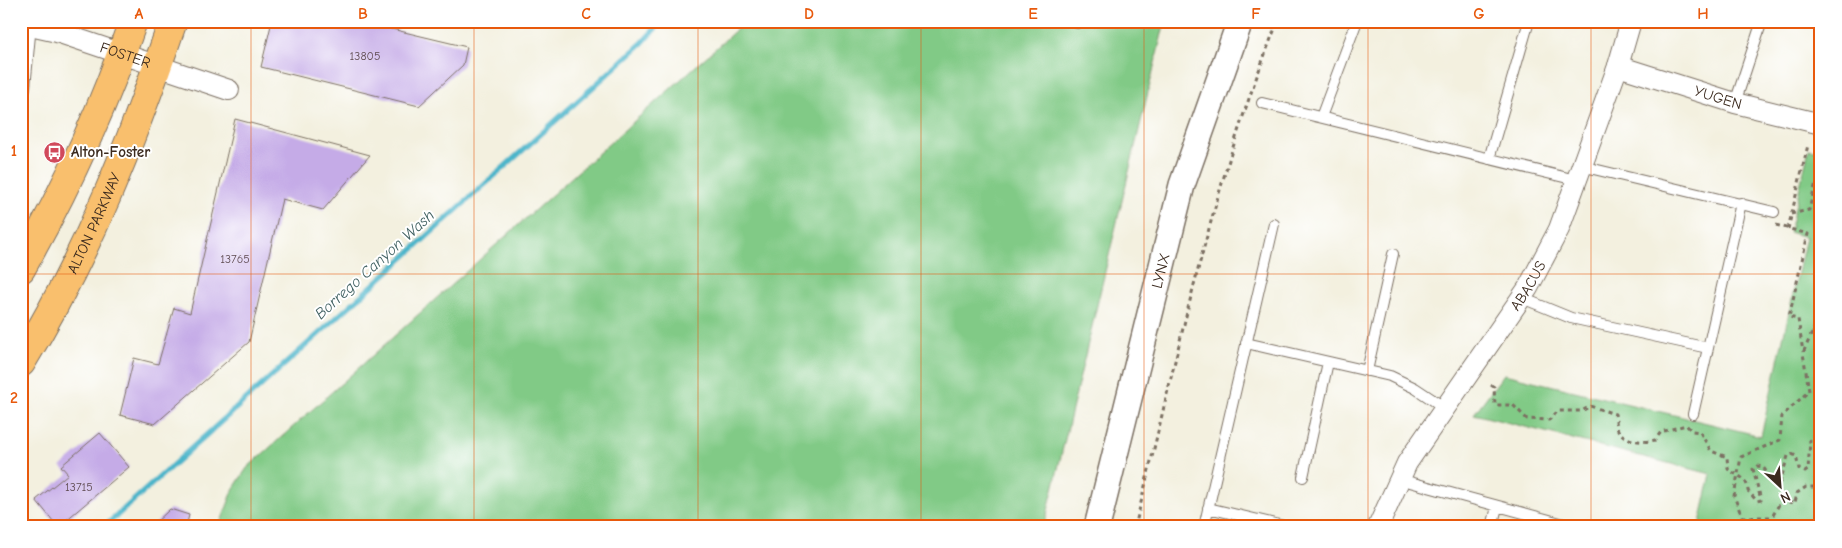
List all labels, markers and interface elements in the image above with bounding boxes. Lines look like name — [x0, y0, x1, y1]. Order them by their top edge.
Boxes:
text: A — [135, 5, 144, 23]
text: B — [358, 5, 368, 23]
text: C — [581, 5, 591, 23]
text: D — [804, 5, 814, 23]
text: E — [1028, 5, 1038, 23]
text: F — [1251, 5, 1261, 23]
text: G — [1473, 5, 1485, 23]
text: H — [1697, 5, 1709, 23]
street label: FOSTER — [98, 38, 153, 72]
house number: 13805 — [350, 49, 380, 63]
street label: YUGEN — [1692, 82, 1744, 113]
bus stop icon: Alton-Foster — [43, 140, 67, 164]
text: 1 — [11, 142, 17, 160]
place label: Alton-Foster — [71, 143, 150, 161]
street label: ALTON PARKWAY — [63, 170, 125, 277]
water label: Borrego Canyon Wash — [311, 206, 438, 323]
street label: LYNX — [1148, 251, 1174, 290]
house number: 13765 — [220, 252, 250, 266]
street label: ABACUS — [1506, 258, 1550, 314]
text: 2 — [10, 389, 18, 407]
north arrow — [1754, 460, 1804, 510]
house number: 13715 — [65, 480, 93, 494]
text: N — [1778, 488, 1793, 507]

